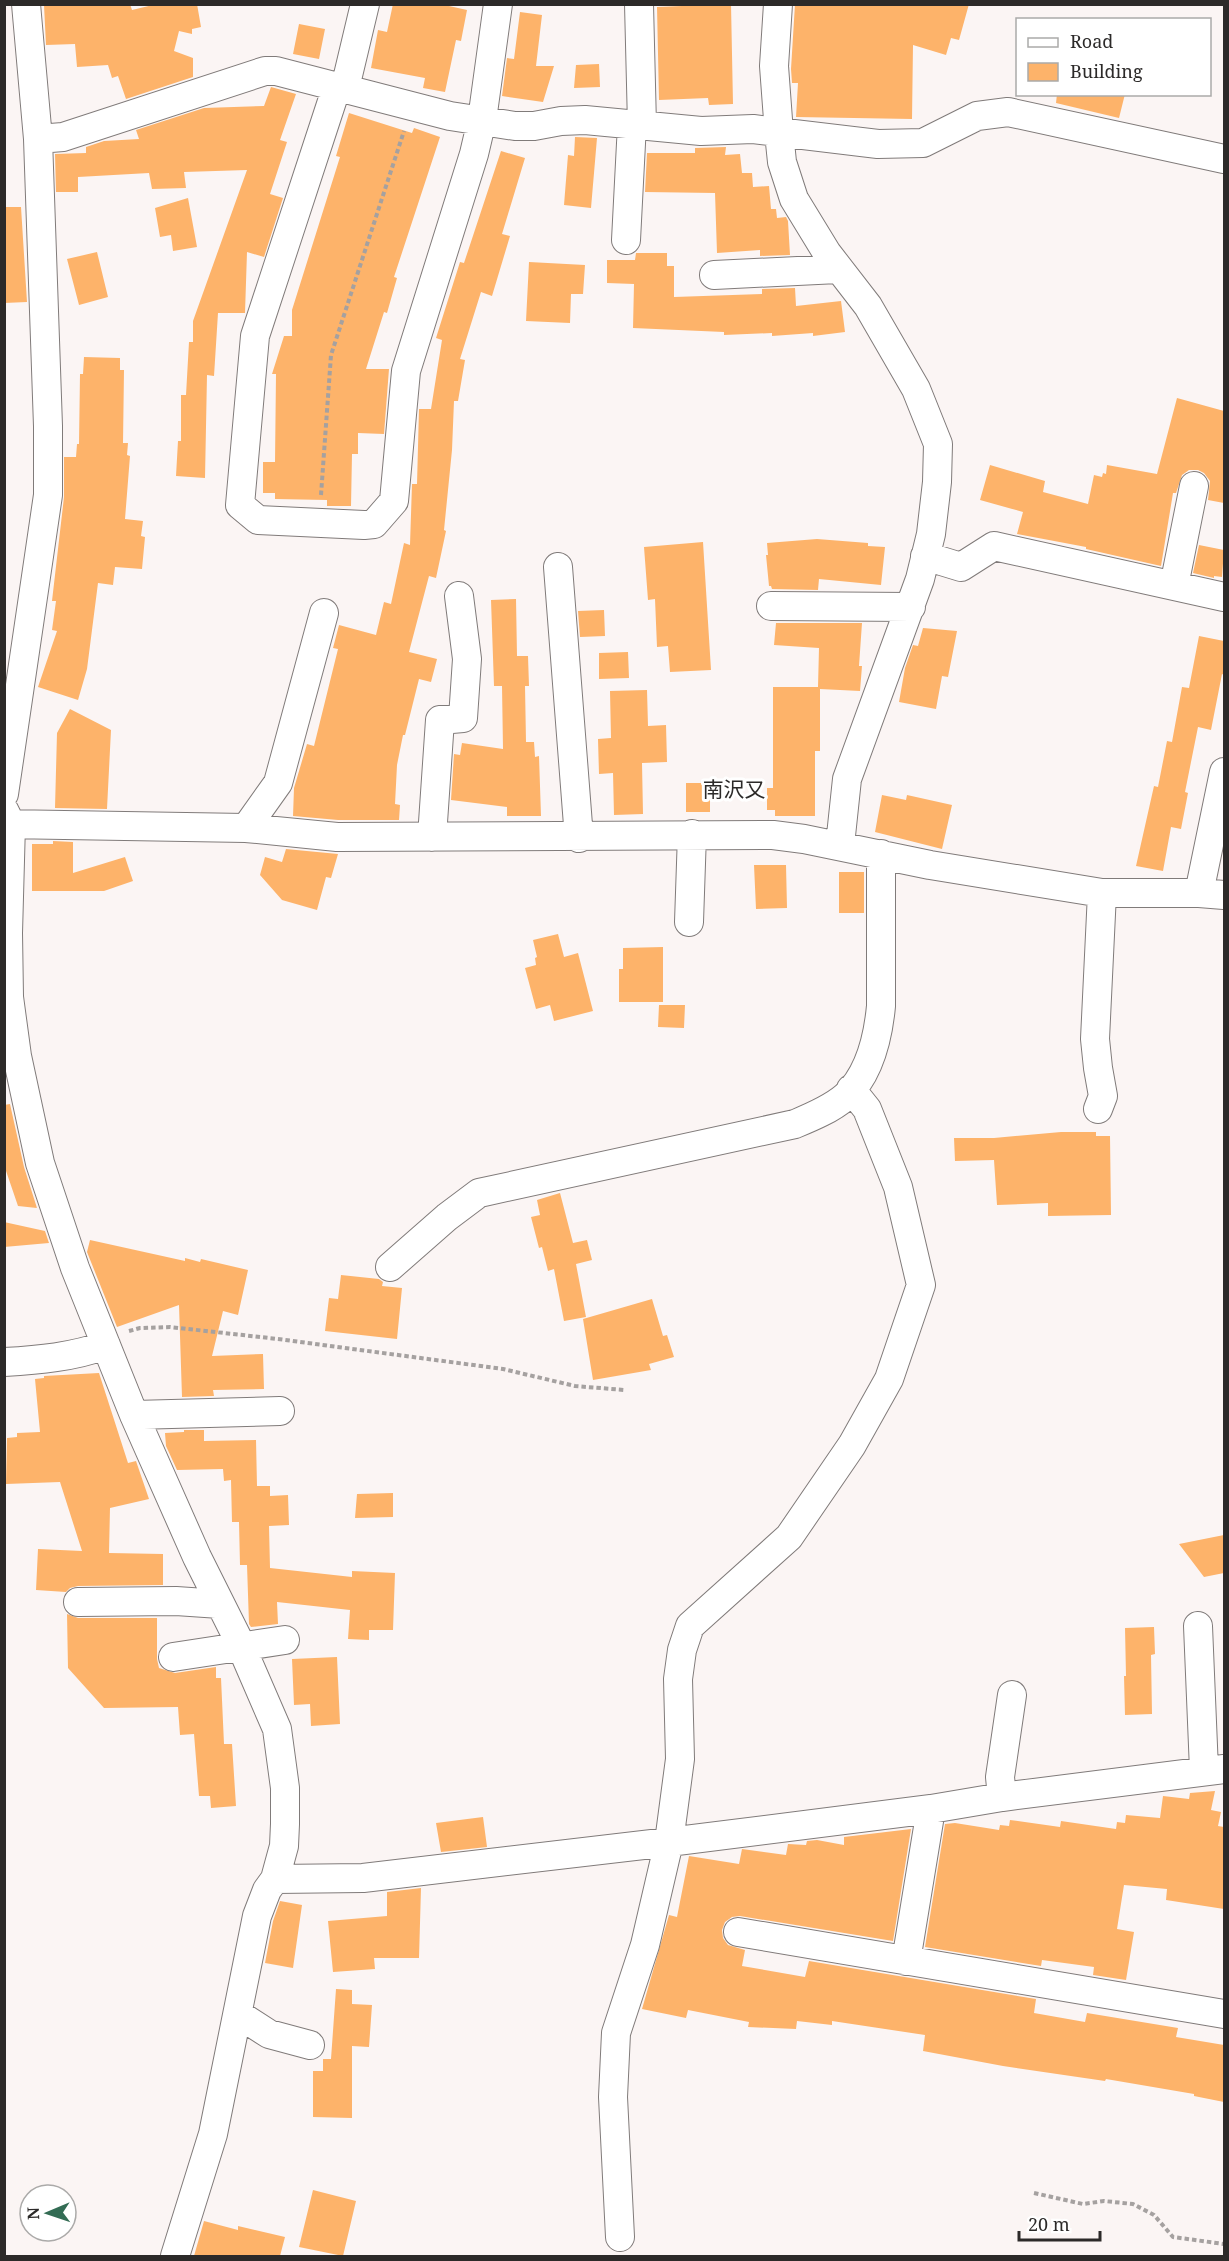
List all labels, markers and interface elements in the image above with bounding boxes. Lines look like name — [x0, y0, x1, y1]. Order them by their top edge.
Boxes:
legend — [1016, 18, 1211, 96]
text: Road — [1070, 29, 1113, 53]
text: Building — [1070, 59, 1143, 83]
district label: 南沢又 — [703, 775, 766, 803]
north arrow — [18, 2183, 78, 2243]
scale bar — [1019, 2204, 1100, 2242]
text: N — [22, 2206, 44, 2220]
text: 20 m — [1028, 2212, 1070, 2236]

